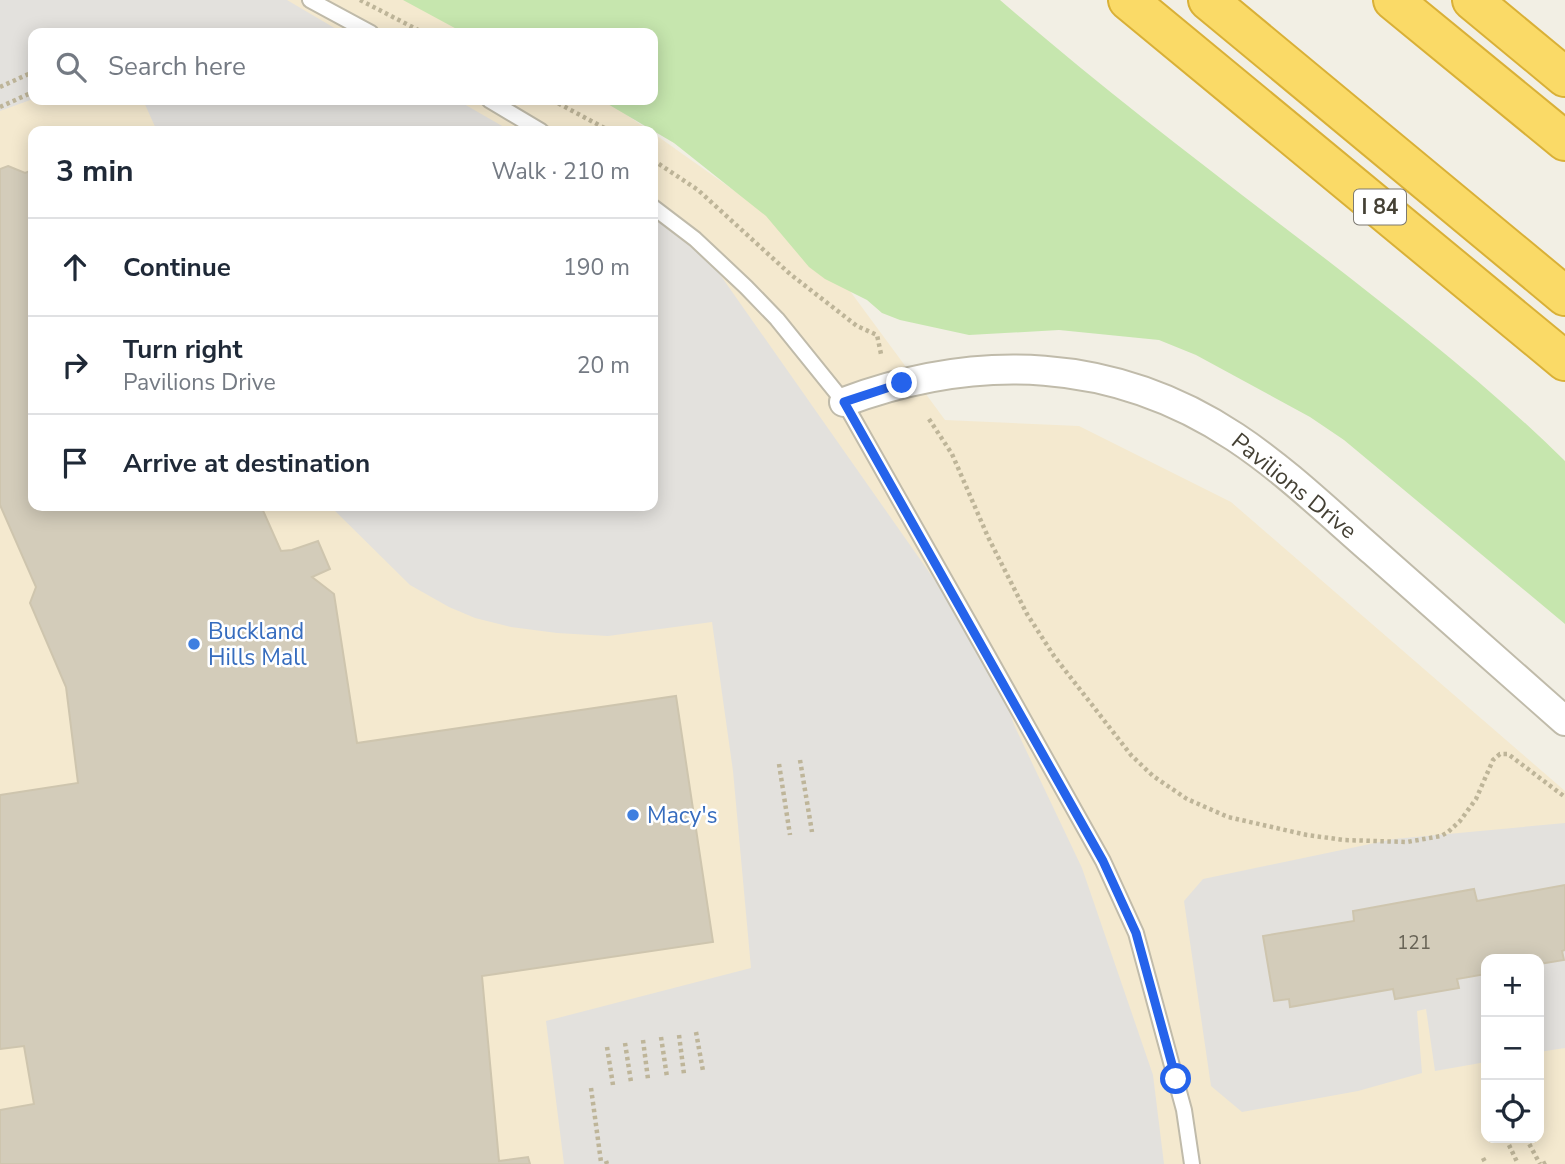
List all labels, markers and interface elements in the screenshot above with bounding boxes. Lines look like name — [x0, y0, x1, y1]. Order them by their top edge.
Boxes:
search box — [28, 28, 658, 105]
icon: search — [52, 48, 90, 86]
text: Search here — [108, 49, 246, 84]
text: 3 min — [56, 151, 134, 192]
text: Walk · 210 m — [491, 156, 630, 187]
road number: I 84 — [1354, 190, 1406, 224]
icon: ahead — [56, 248, 94, 286]
text: Continue — [123, 250, 231, 285]
text: 190 m — [563, 252, 630, 283]
text: Turn right — [123, 332, 242, 367]
icon: right — [56, 346, 94, 384]
text: 20 m — [577, 350, 630, 381]
text: Pavilions Drive — [123, 367, 276, 398]
route end — [886, 367, 917, 398]
street label: Pavilions Drive — [1225, 426, 1363, 546]
icon: arrive — [56, 444, 94, 482]
text: Arrive at destination — [123, 446, 370, 481]
place label: Buckland Hills Mall — [208, 616, 307, 673]
marker: Buckland Hills Mall — [186, 636, 202, 652]
place label: Macy's — [647, 800, 718, 831]
marker: Macy's — [625, 807, 641, 823]
house number: 121 — [1397, 930, 1431, 956]
map controls — [1481, 954, 1544, 1143]
button: + — [1481, 954, 1544, 1017]
button: − — [1481, 1017, 1544, 1080]
route start — [1160, 1063, 1191, 1094]
button: locate — [1481, 1080, 1544, 1143]

